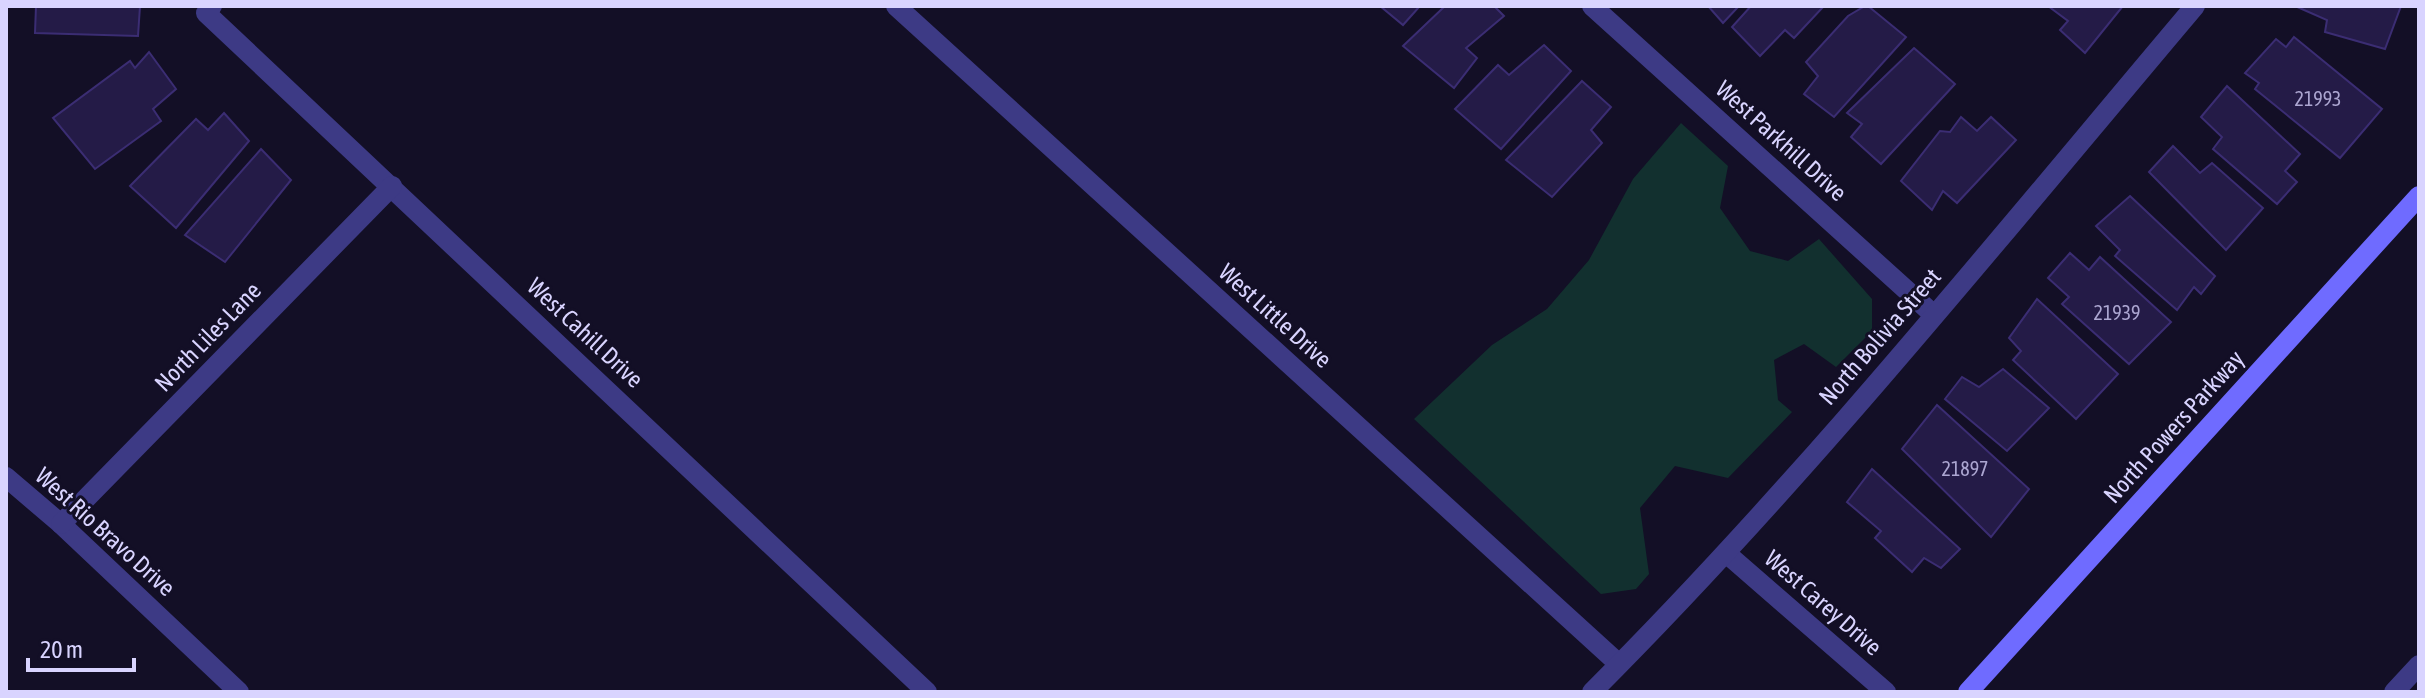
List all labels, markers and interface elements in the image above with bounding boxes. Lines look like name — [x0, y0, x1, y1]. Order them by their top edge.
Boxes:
street label: West Parkhill Drive — [1711, 75, 1852, 206]
house number: 21993 — [2295, 87, 2342, 110]
street label: West Little Drive — [1214, 258, 1337, 373]
street label: North Bolivia Street — [1813, 263, 1946, 410]
street label: West Cahill Drive — [522, 272, 649, 393]
street label: North Liles Lane — [149, 277, 266, 397]
house number: 21939 — [2094, 301, 2141, 324]
street label: North Powers Parkway — [2098, 345, 2249, 508]
house number: 21897 — [1942, 457, 1989, 480]
street label: West Rio Bravo Drive — [30, 462, 181, 601]
street label: West Carey Drive — [1759, 545, 1887, 661]
scale bar — [28, 622, 134, 672]
text: 20 m — [40, 636, 83, 663]

